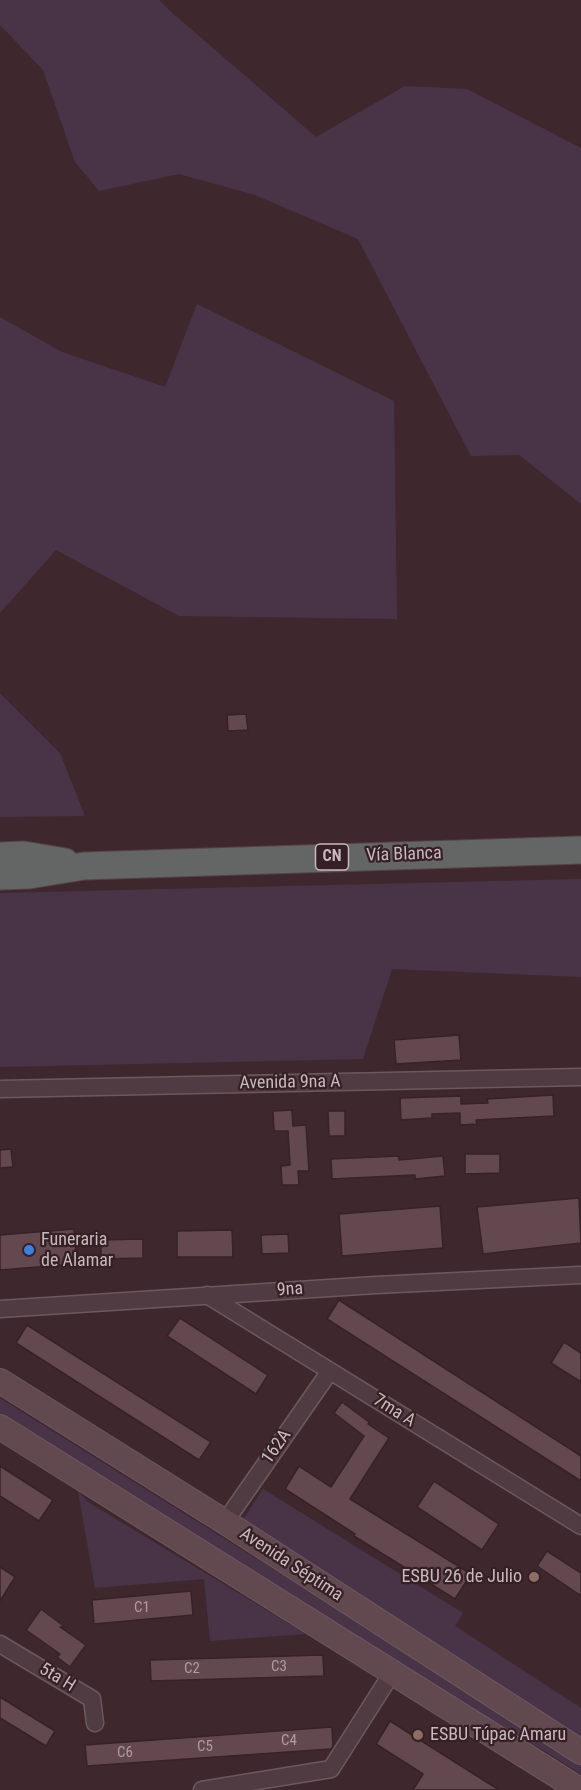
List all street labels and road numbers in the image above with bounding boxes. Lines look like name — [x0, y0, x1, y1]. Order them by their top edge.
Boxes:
street label: Vía Blanca — [366, 843, 442, 867]
road number: CN — [316, 844, 348, 870]
street label: Avenida 9na A — [239, 1071, 341, 1095]
street label: 9na — [276, 1278, 304, 1302]
street label: 7ma A — [369, 1390, 419, 1432]
street label: 162A — [258, 1426, 296, 1468]
street label: Avenida Séptima — [235, 1524, 347, 1606]
street label: 5ta H — [35, 1659, 79, 1697]

